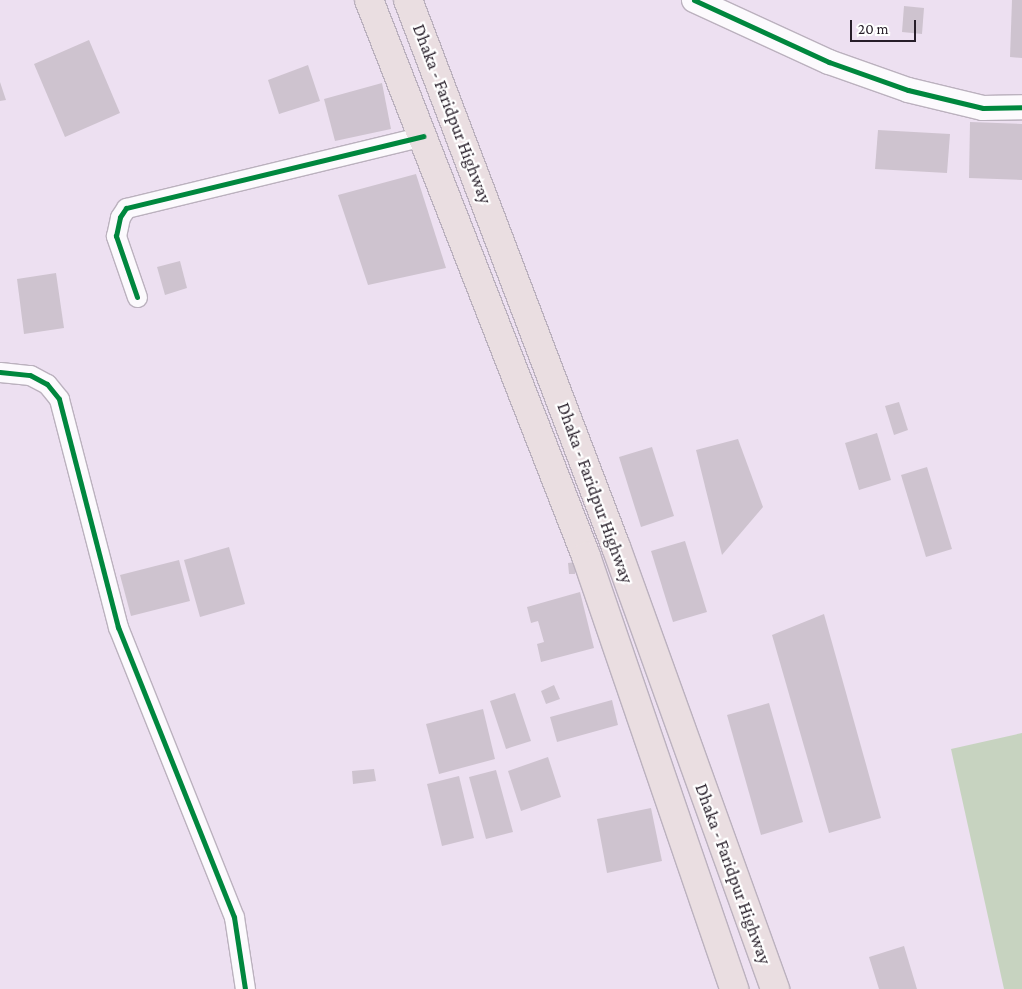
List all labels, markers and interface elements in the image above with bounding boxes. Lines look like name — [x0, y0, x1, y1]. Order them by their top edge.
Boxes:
scale bar — [852, 10, 918, 42]
street label: Dhaka - Faridpur Highway — [408, 21, 496, 207]
text: 20 m — [858, 21, 889, 37]
street label: Dhaka - Faridpur Highway — [552, 400, 638, 586]
street label: Dhaka - Faridpur Highway — [690, 781, 776, 967]

